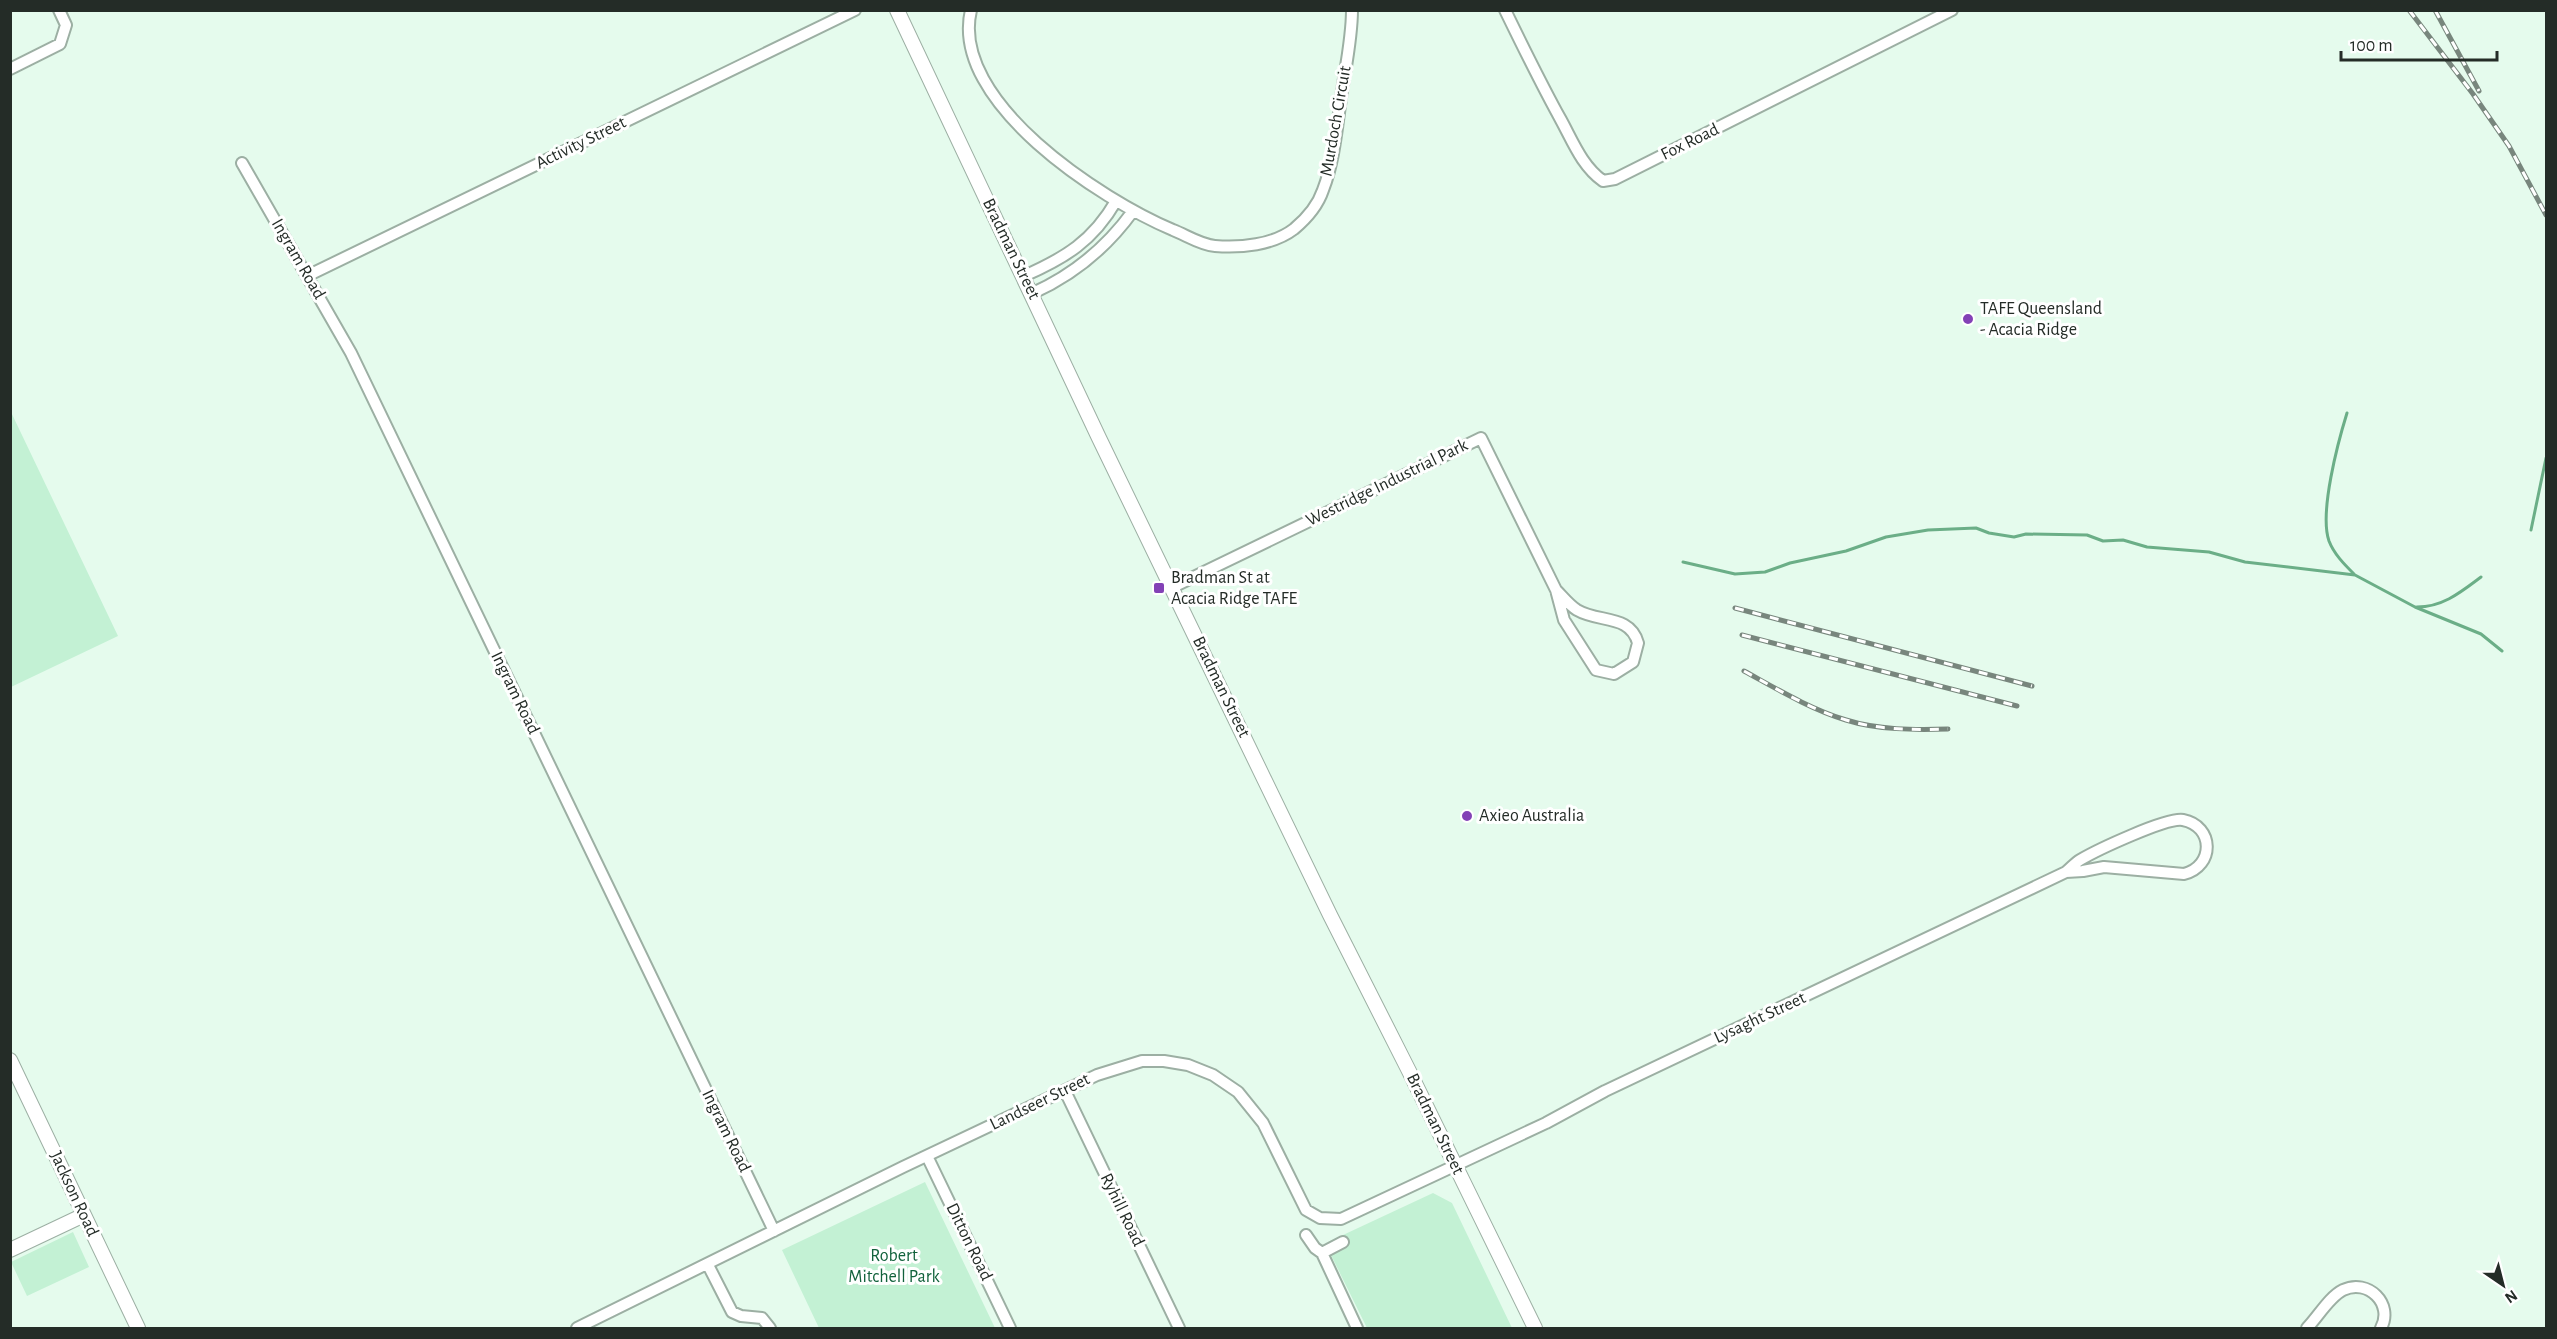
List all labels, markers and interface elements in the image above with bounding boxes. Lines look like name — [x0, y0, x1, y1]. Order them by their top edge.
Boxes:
scale bar — [2341, 24, 2497, 62]
text: 100 m — [2350, 37, 2393, 55]
street label: Murdoch Circuit — [1317, 64, 1355, 178]
street label: Activity Street — [533, 113, 629, 173]
street label: Fox Road — [1658, 120, 1722, 164]
street label: Bradman Street — [979, 196, 1043, 303]
street label: Ingram Road — [268, 216, 328, 302]
place label: TAFE Queensland - Acacia Ridge — [1980, 300, 2102, 339]
marker: TAFE Queensland - Acacia Ridge — [1961, 312, 1975, 326]
street label: Westridge Industrial Park — [1303, 436, 1471, 530]
place label: Bradman St at Acacia Ridge TAFE — [1171, 569, 1297, 608]
marker: Bradman St at Acacia Ridge TAFE — [1152, 581, 1166, 595]
street label: Bradman Street — [1189, 634, 1253, 741]
street label: Ingram Road — [487, 649, 543, 737]
place label: Axieo Australia — [1479, 807, 1584, 825]
marker: Axieo Australia — [1460, 809, 1474, 823]
street label: Lysaght Street — [1711, 989, 1809, 1047]
street label: Landseer Street — [987, 1070, 1093, 1134]
street label: Bradman Street — [1403, 1071, 1467, 1178]
street label: Ingram Road — [698, 1087, 754, 1175]
street label: Jackson Road — [46, 1148, 102, 1240]
street label: Ryhill Road — [1097, 1171, 1147, 1249]
street label: Ditton Road — [943, 1200, 995, 1284]
park label: Robert Mitchell Park — [848, 1247, 941, 1286]
north arrow — [2473, 1255, 2533, 1315]
text: N — [2502, 1287, 2520, 1306]

